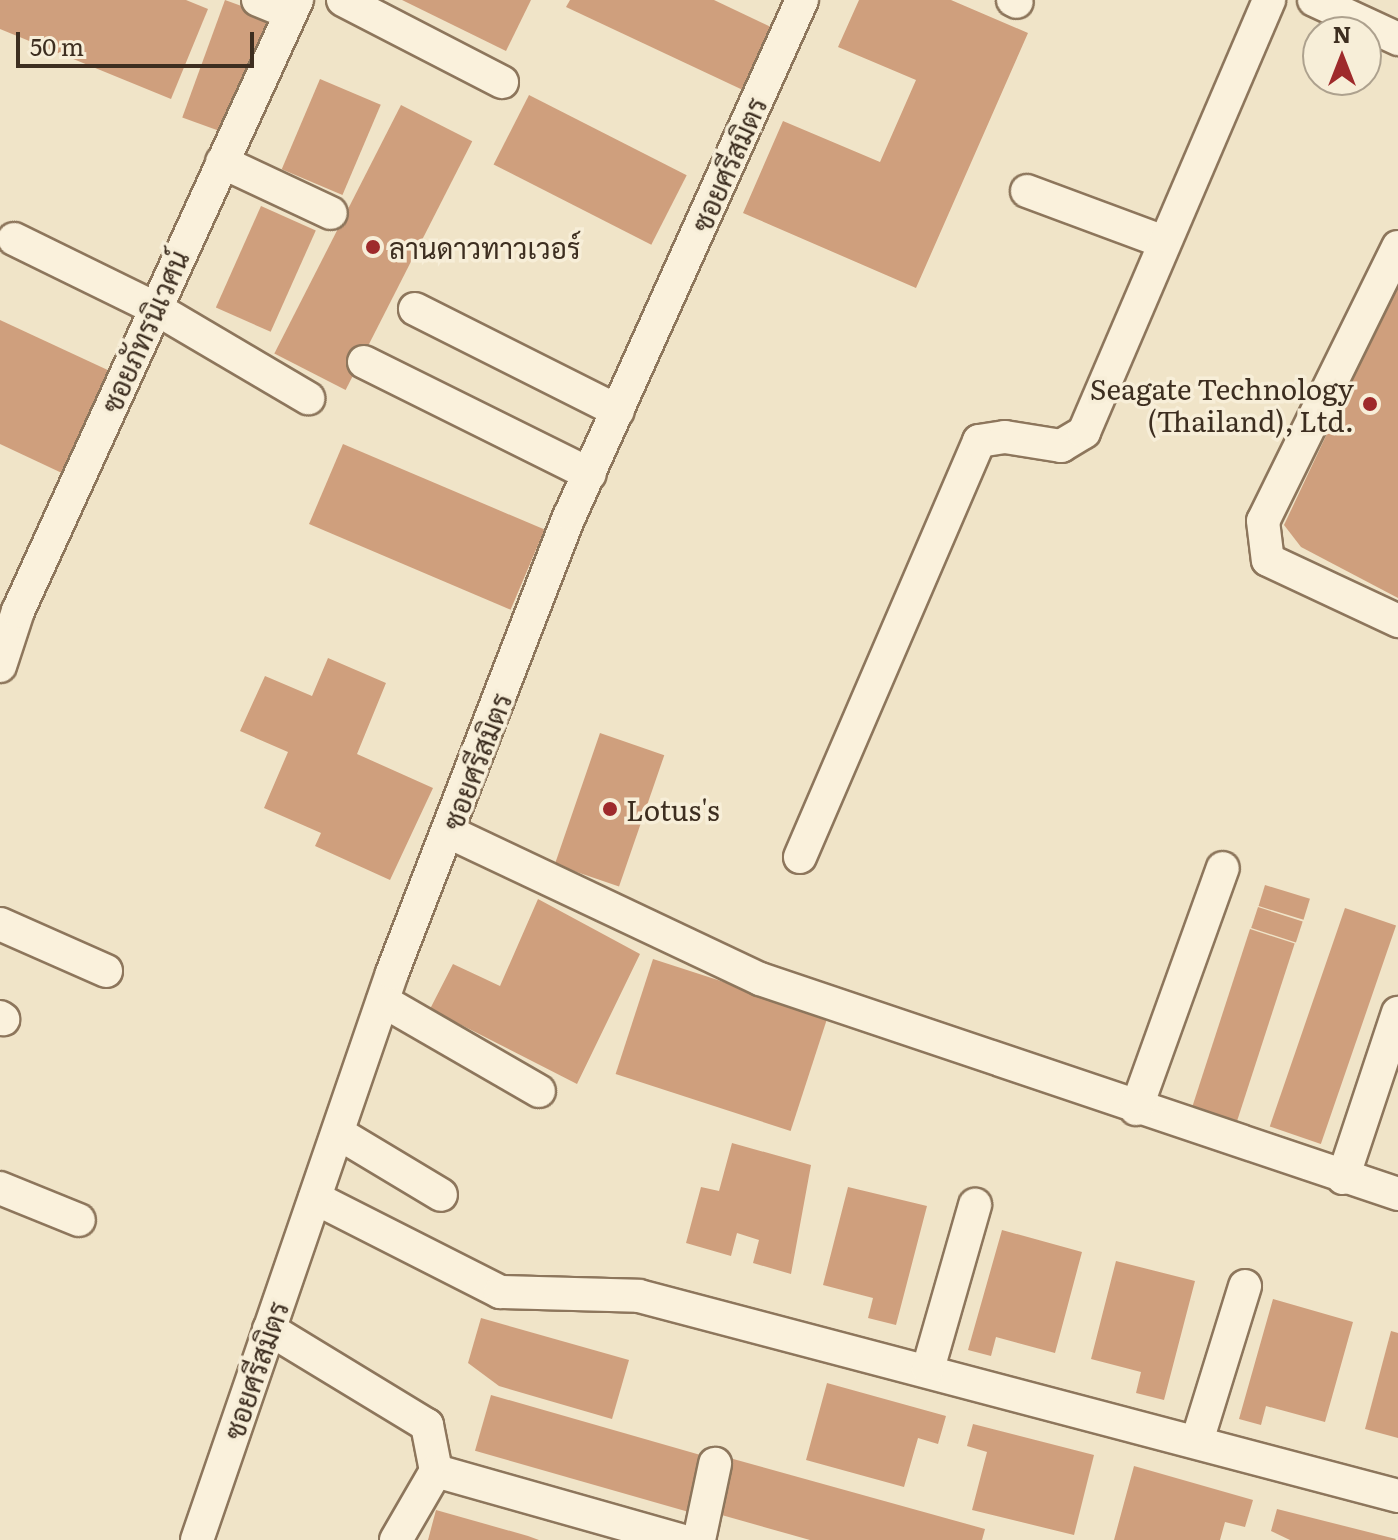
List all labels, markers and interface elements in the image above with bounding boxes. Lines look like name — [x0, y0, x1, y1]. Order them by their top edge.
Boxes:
scale bar — [20, 16, 258, 66]
north arrow — [1302, 16, 1382, 96]
text: N — [1333, 17, 1351, 50]
text: 50 m — [30, 28, 84, 63]
street label: ซอยศรีสมิตร — [683, 91, 773, 237]
place label: ลานดาวทาวเวอร์ — [389, 230, 580, 264]
marker: ลานดาวทาวเวอร์ — [364, 238, 382, 256]
street label: ซอยภัทรนิเวศน์ — [93, 244, 195, 418]
place label: Seagate Technology (Thailand), Ltd. — [1090, 371, 1354, 437]
marker: Seagate Technology (Thailand), Ltd. — [1361, 395, 1379, 413]
street label: ซอยศรีสมิตร — [434, 688, 518, 834]
place label: Lotus's — [626, 792, 720, 826]
marker: Lotus's — [601, 800, 619, 818]
street label: ซอยศรีสมิตร — [216, 1296, 294, 1444]

